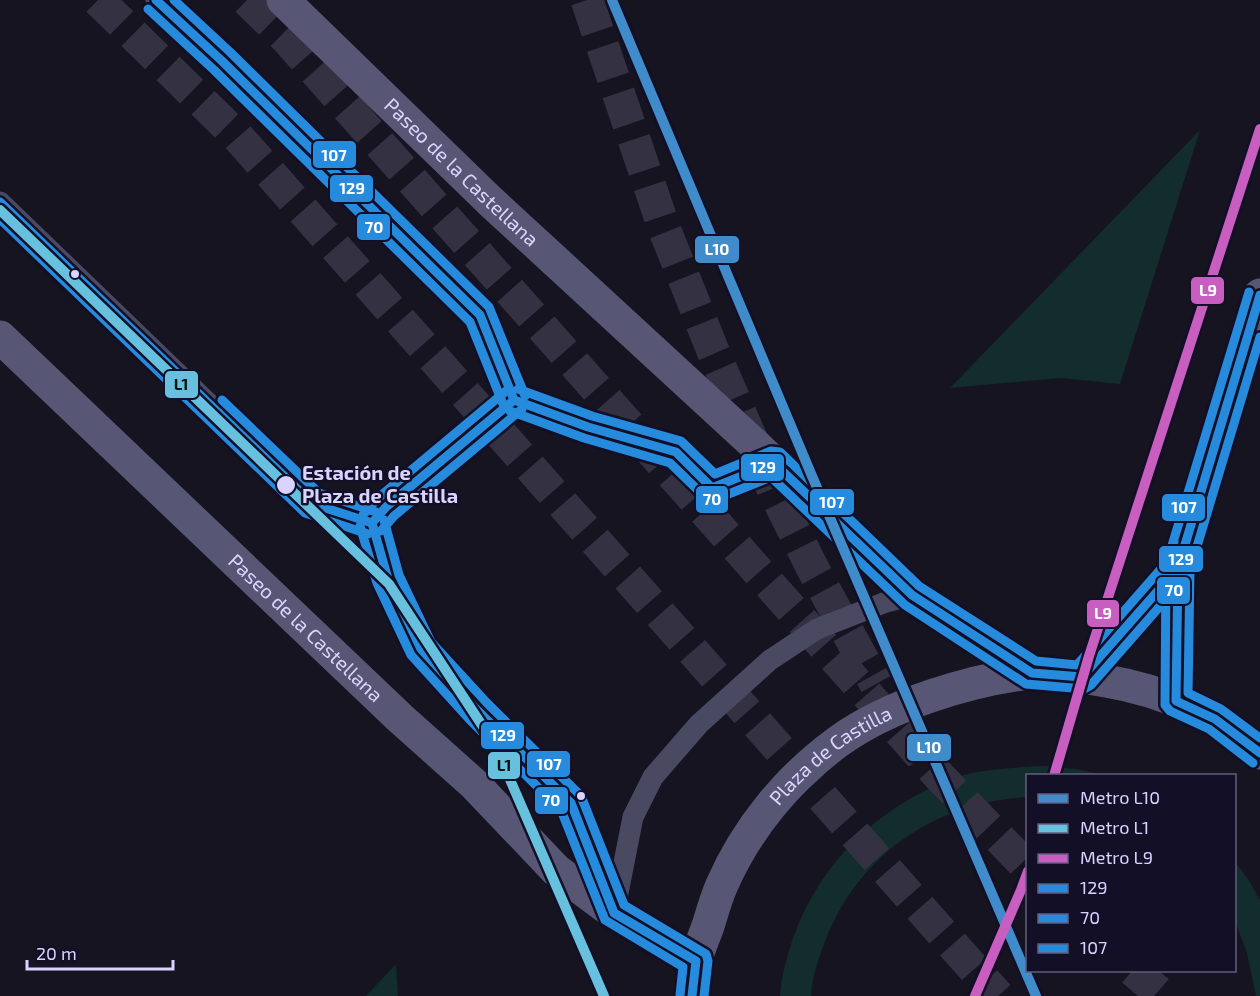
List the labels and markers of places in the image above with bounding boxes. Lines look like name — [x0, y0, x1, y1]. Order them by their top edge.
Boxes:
unlabelled marker — [69, 268, 81, 280]
place label: Estación de Plaza de Castilla — [302, 460, 458, 507]
marker: Estación de Plaza de Castilla — [275, 474, 297, 496]
unlabelled marker — [575, 790, 587, 802]

